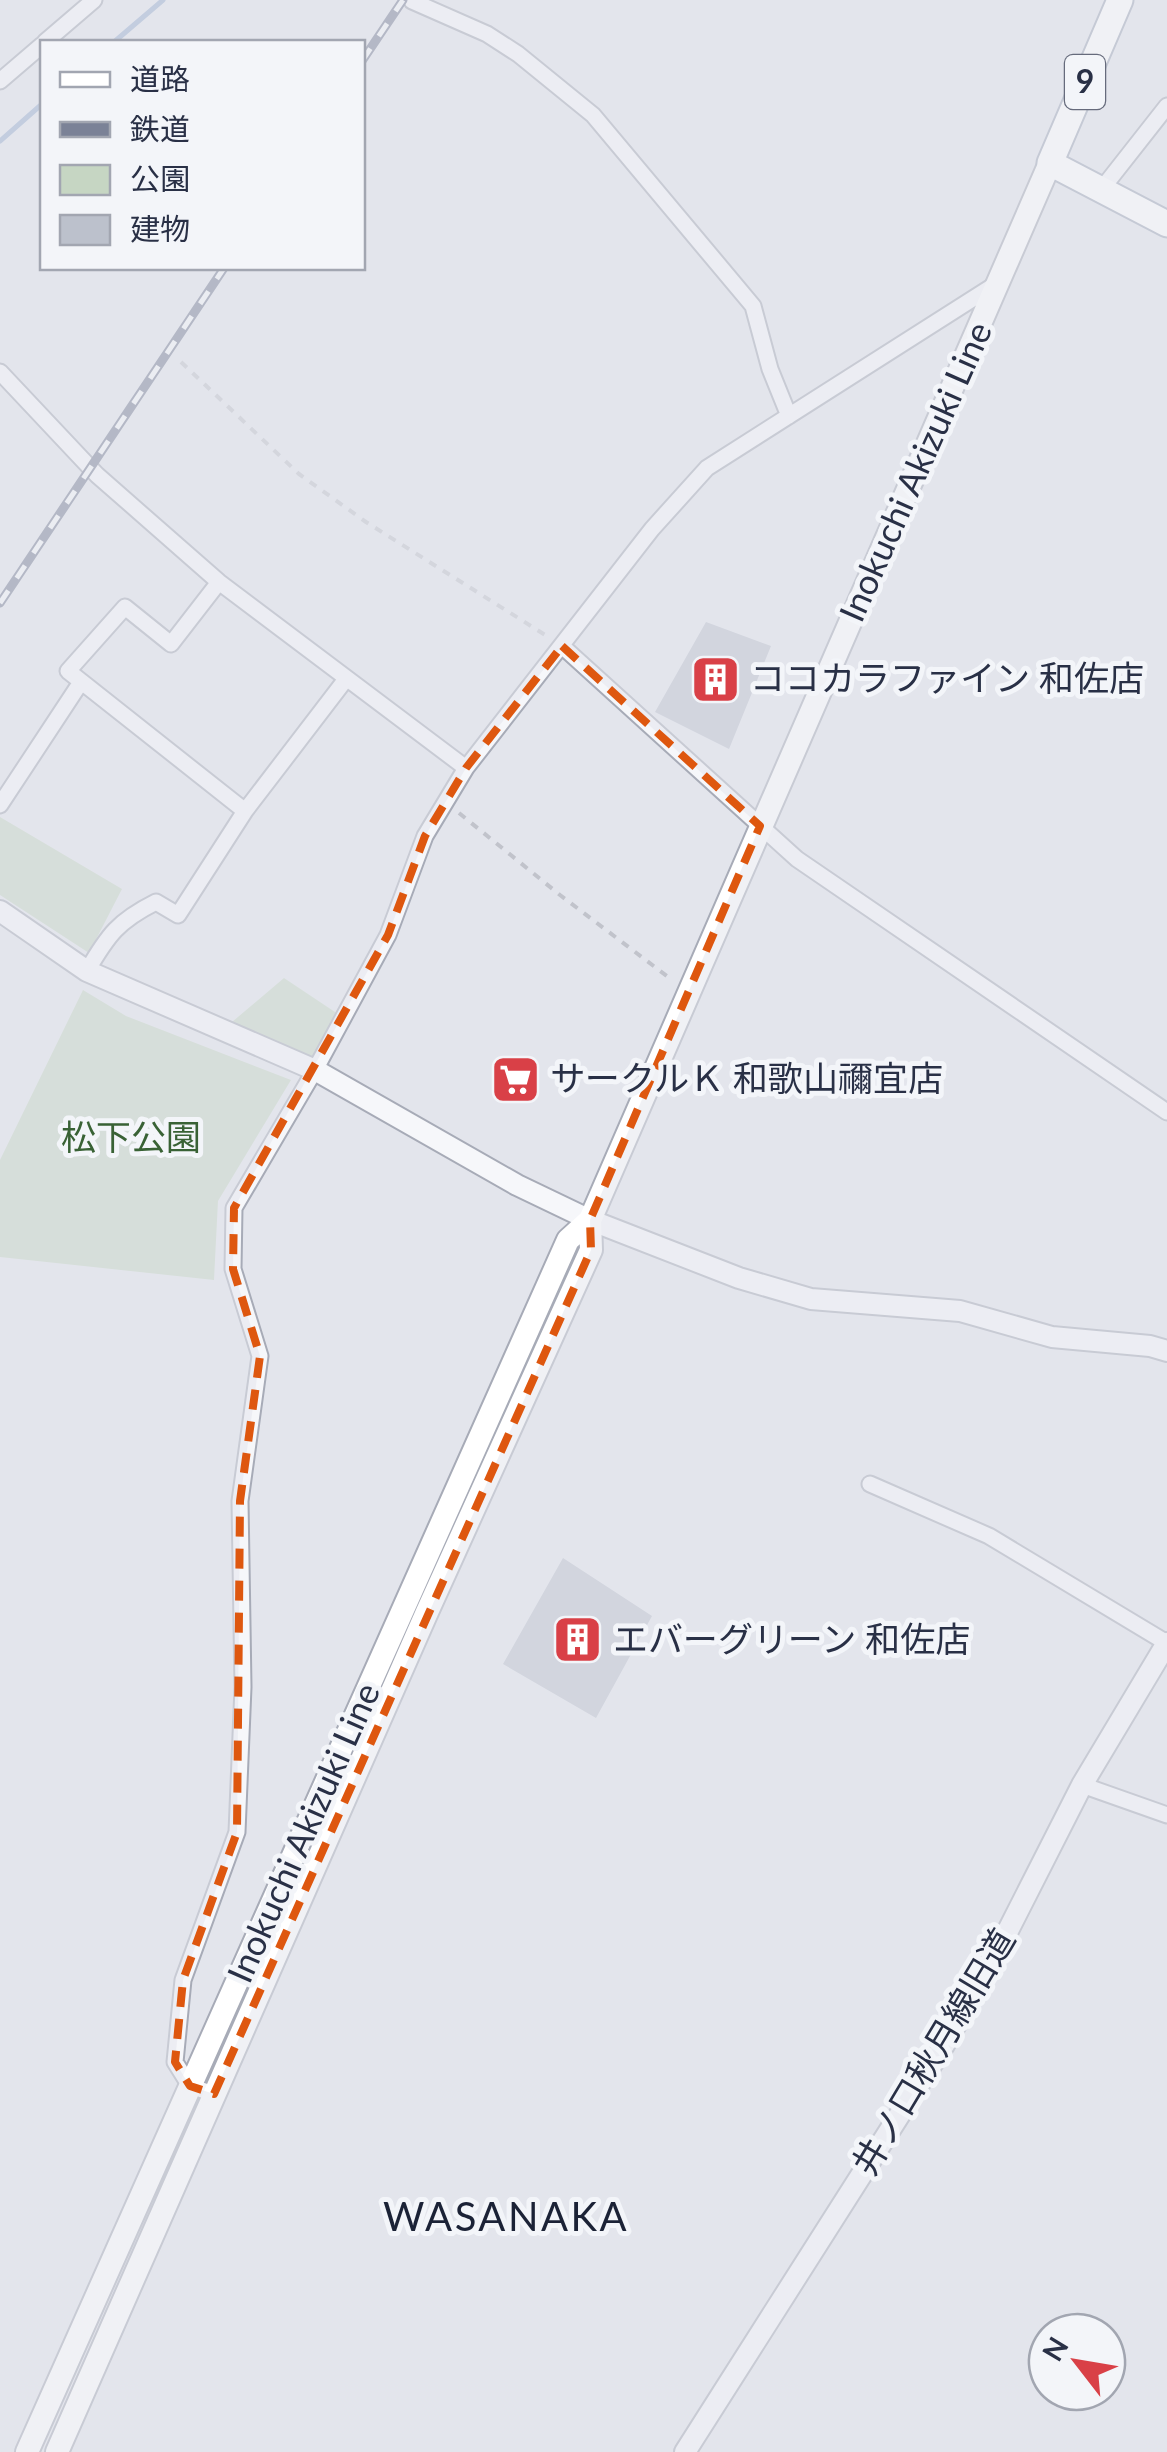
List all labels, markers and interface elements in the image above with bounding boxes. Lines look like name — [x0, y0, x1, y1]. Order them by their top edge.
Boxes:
legend — [40, 40, 365, 270]
road number: 9 — [1065, 55, 1105, 109]
text: 道路 — [130, 60, 190, 96]
text: 鉄道 — [130, 110, 190, 146]
text: 公園 — [130, 160, 190, 196]
text: 建物 — [130, 210, 190, 246]
street label: Inokuchi Akizuki Line — [829, 315, 999, 627]
building icon: ココカラファイン 和佐店 — [689, 653, 741, 705]
place label: ココカラファイン 和佐店 — [750, 656, 1144, 698]
supermarket icon: サークルＫ 和歌山禰宜店 — [489, 1053, 541, 1105]
place label: サークルＫ 和歌山禰宜店 — [550, 1056, 943, 1098]
park label: 松下公園 — [61, 1115, 201, 1157]
building icon: エバーグリーン 和佐店 — [552, 1614, 604, 1666]
place label: エバーグリーン 和佐店 — [613, 1617, 970, 1659]
street label: Inokuchi Akizuki Line — [217, 1676, 387, 1988]
street label: 井ノ口秋月線旧道 — [842, 1920, 1022, 2182]
district label: WASANAKA — [383, 2192, 629, 2240]
north arrow — [1027, 2312, 1127, 2412]
text: N — [1035, 2331, 1075, 2367]

